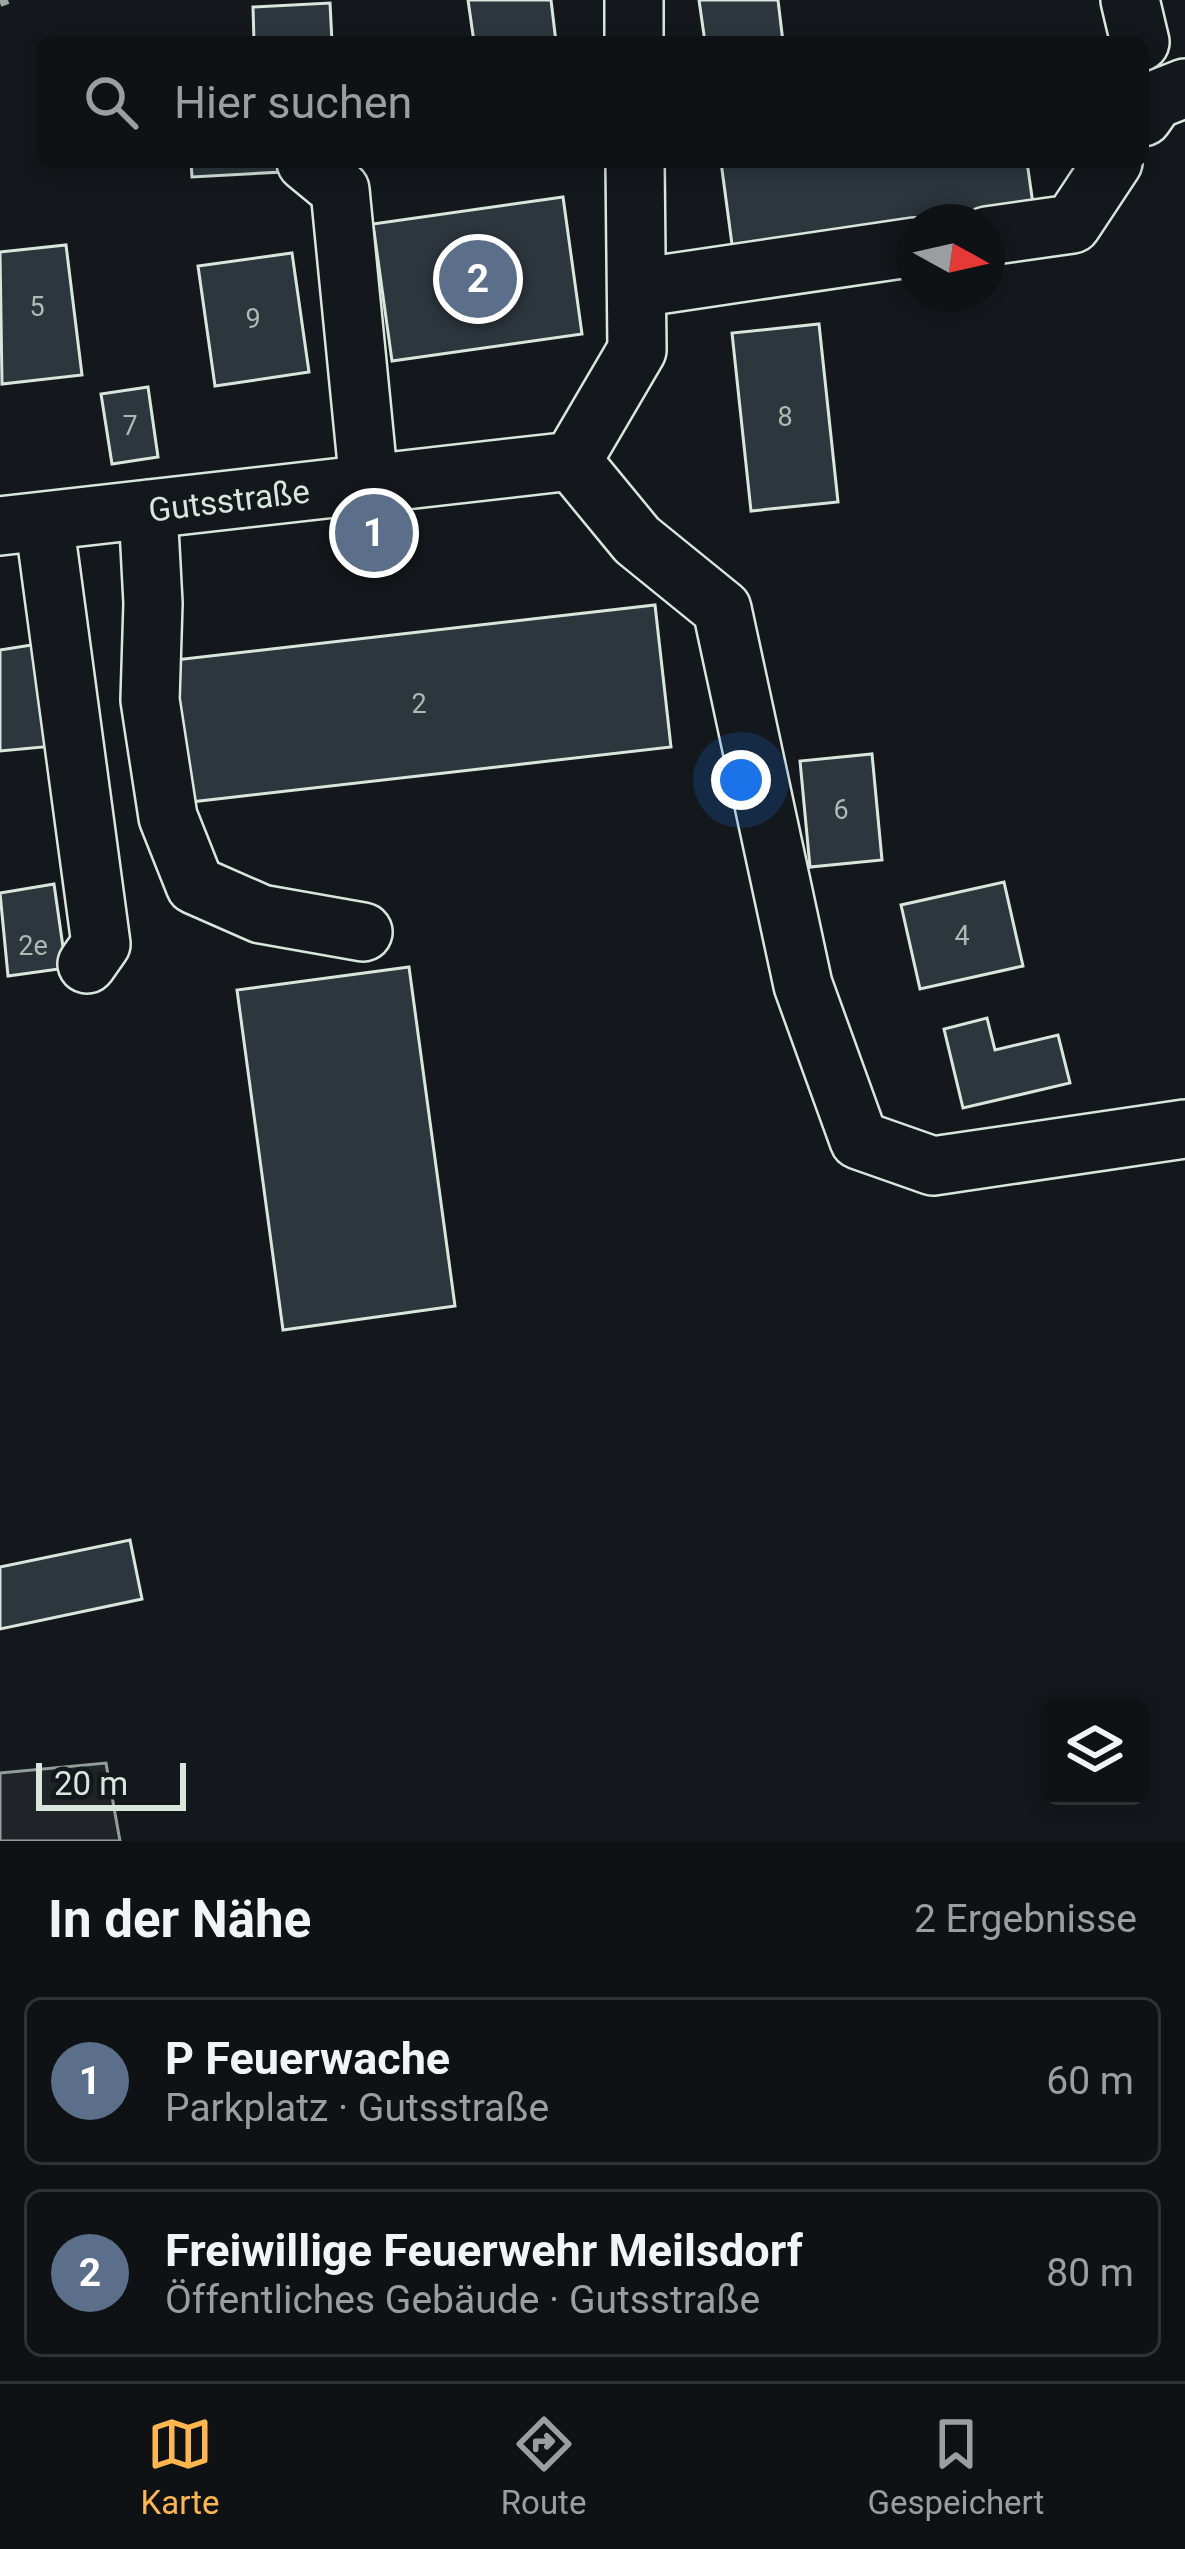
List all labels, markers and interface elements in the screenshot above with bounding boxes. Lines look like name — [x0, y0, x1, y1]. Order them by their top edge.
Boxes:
search box — [36, 36, 1149, 168]
icon: search — [78, 69, 144, 135]
text: Hier suchen — [174, 76, 412, 129]
north arrow — [897, 204, 1005, 312]
pin: 2 — [439, 234, 517, 324]
house number: 5 — [29, 291, 45, 323]
house number: 9 — [245, 303, 261, 335]
house number: 8 — [777, 401, 793, 433]
house number: 7 — [122, 410, 138, 442]
street label: Gutsstraße — [146, 471, 312, 530]
pin: 1 — [335, 488, 413, 578]
house number: 2 — [411, 688, 427, 720]
your location — [711, 750, 771, 810]
house number: 6 — [833, 794, 849, 826]
house number: 4 — [954, 920, 970, 952]
house number: 2e — [18, 930, 48, 962]
map controls — [1041, 1697, 1149, 1805]
button: layers — [1041, 1697, 1149, 1805]
scale bar — [36, 1757, 186, 1810]
text: 20 m — [54, 1764, 128, 1803]
text: In der Nähe — [48, 1890, 311, 1949]
text: 2 Ergebnisse — [914, 1896, 1137, 1942]
text: P Feuerwache — [165, 2032, 450, 2085]
text: 1 — [79, 2058, 101, 2104]
text: 60 m — [1046, 2058, 1134, 2104]
text: Parkplatz · Gutsstraße — [165, 2085, 549, 2131]
text: Freiwillige Feuerwehr Meilsdorf — [165, 2224, 803, 2277]
text: 2 — [79, 2250, 101, 2296]
text: 80 m — [1046, 2250, 1134, 2296]
text: Öffentliches Gebäude · Gutsstraße — [165, 2277, 760, 2323]
tab: Karte — [141, 2411, 220, 2522]
tab: Route — [501, 2411, 586, 2522]
tab: Gespeichert — [868, 2411, 1044, 2522]

